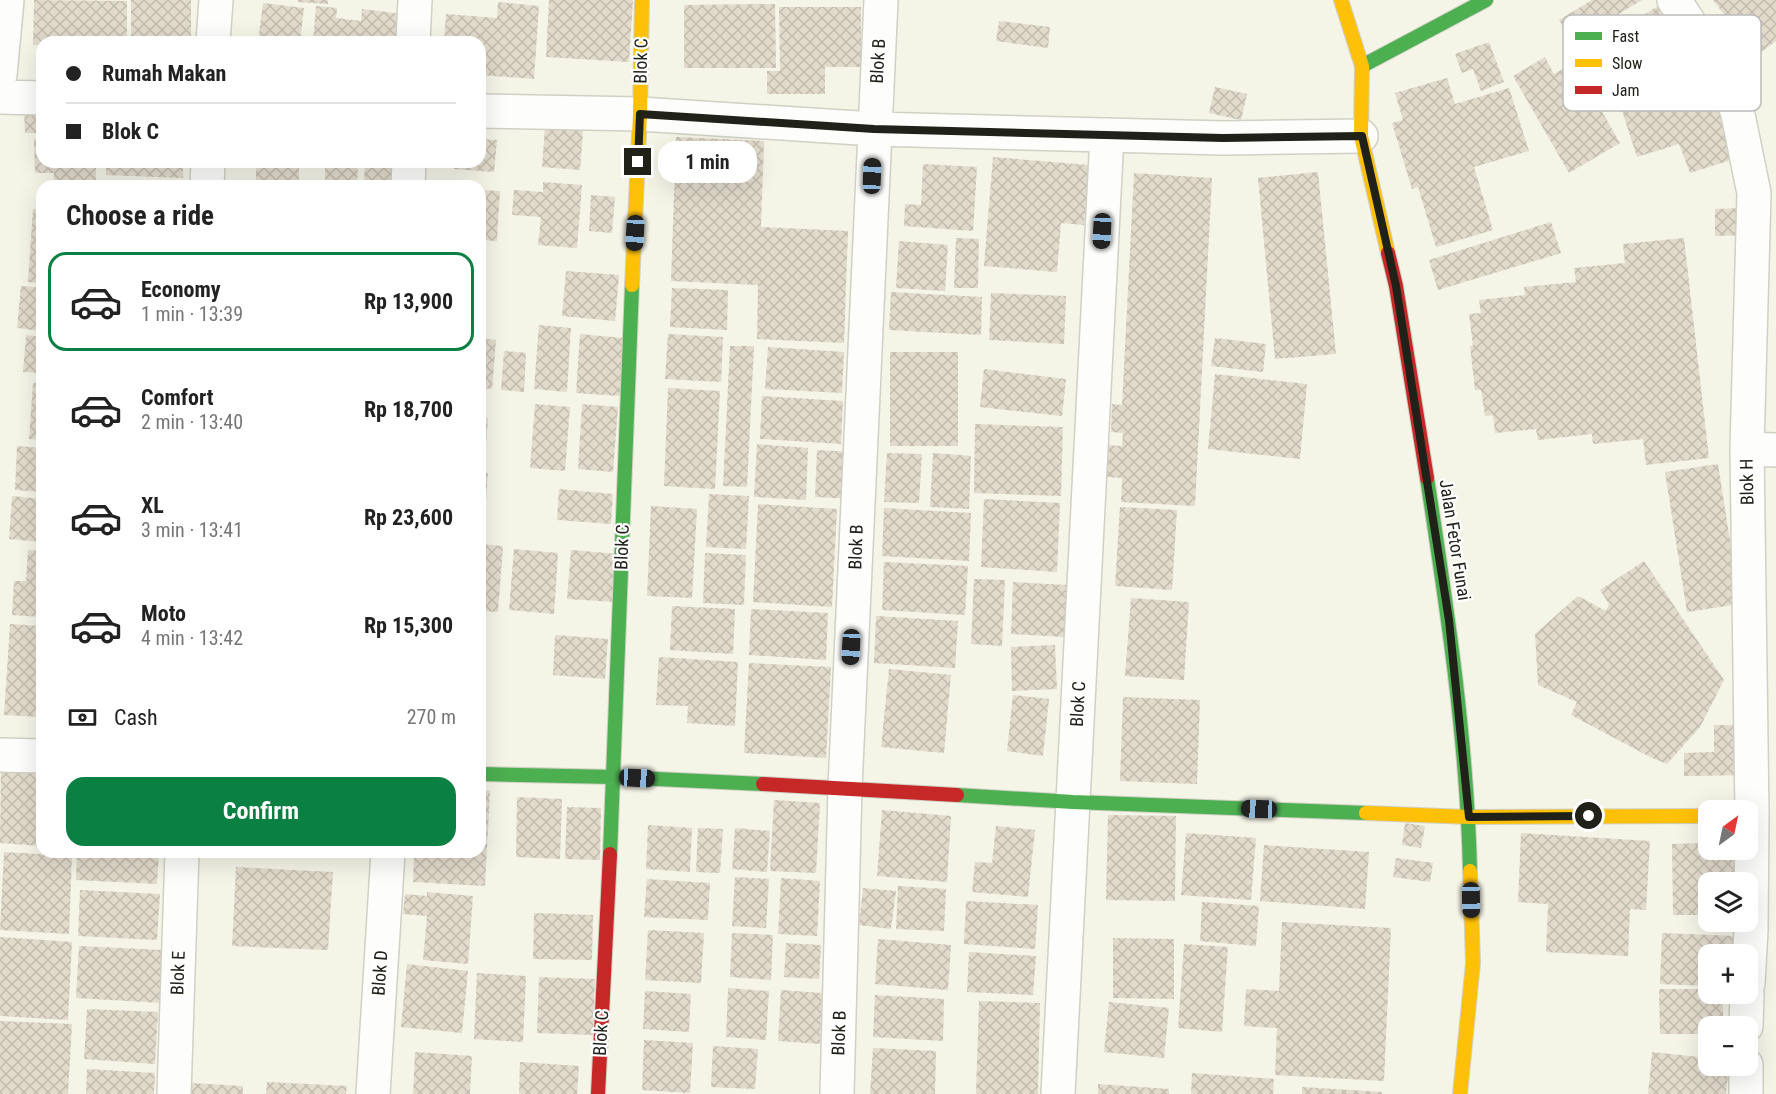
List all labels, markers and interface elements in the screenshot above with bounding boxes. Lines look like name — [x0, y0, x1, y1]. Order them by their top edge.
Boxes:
legend — [1563, 15, 1761, 111]
text: Fast — [1612, 27, 1639, 46]
street label: Blok C — [630, 38, 651, 84]
street label: Blok B — [866, 38, 889, 84]
text: Slow — [1612, 54, 1642, 73]
text: Rumah Makan — [102, 61, 226, 86]
text: Jam — [1612, 81, 1639, 100]
text: Blok C — [102, 119, 159, 144]
callout: 1 min — [659, 141, 758, 183]
route end — [624, 148, 651, 175]
text: 1 min — [685, 150, 730, 174]
car — [862, 158, 882, 194]
text: Choose a ride — [66, 200, 214, 232]
car — [1092, 213, 1112, 249]
car — [625, 215, 645, 251]
icon: car — [69, 275, 123, 329]
text: Economy — [141, 277, 221, 302]
text: Rp 13,900 — [364, 289, 453, 314]
text: 1 min · 13:39 — [141, 302, 243, 326]
icon: car — [69, 383, 123, 437]
text: Comfort — [141, 385, 214, 410]
text: Rp 18,700 — [364, 397, 453, 422]
text: 2 min · 13:40 — [141, 410, 243, 434]
street label: Blok H — [1736, 459, 1757, 505]
street label: Jalan Fetor Funai — [1436, 478, 1475, 602]
icon: car — [69, 491, 123, 545]
text: XL — [141, 493, 164, 518]
text: Rp 23,600 — [364, 505, 453, 530]
text: 3 min · 13:41 — [141, 518, 243, 542]
street label: Blok C — [610, 524, 633, 570]
street label: Blok B — [844, 524, 867, 570]
icon: car — [69, 599, 123, 653]
text: Moto — [141, 601, 186, 626]
text: Rp 15,300 — [364, 613, 453, 638]
text: 4 min · 13:42 — [141, 626, 243, 650]
car — [841, 629, 861, 665]
street label: Blok C — [1066, 681, 1089, 727]
icon: cash — [66, 701, 99, 734]
text: Cash — [114, 705, 158, 730]
text: 270 m — [407, 705, 456, 729]
car — [619, 768, 655, 788]
button: Confirm — [66, 777, 456, 846]
car — [1241, 799, 1277, 819]
north arrow — [1698, 800, 1758, 860]
map controls — [1698, 800, 1758, 1076]
route start — [1575, 802, 1602, 829]
button: layers — [1698, 872, 1758, 932]
car — [1462, 882, 1480, 918]
button: + — [1698, 944, 1758, 1004]
street label: Blok E — [166, 950, 189, 995]
street label: Blok D — [367, 950, 392, 996]
street label: Blok C — [589, 1010, 612, 1056]
street label: Blok B — [827, 1010, 850, 1056]
button: − — [1698, 1016, 1758, 1076]

